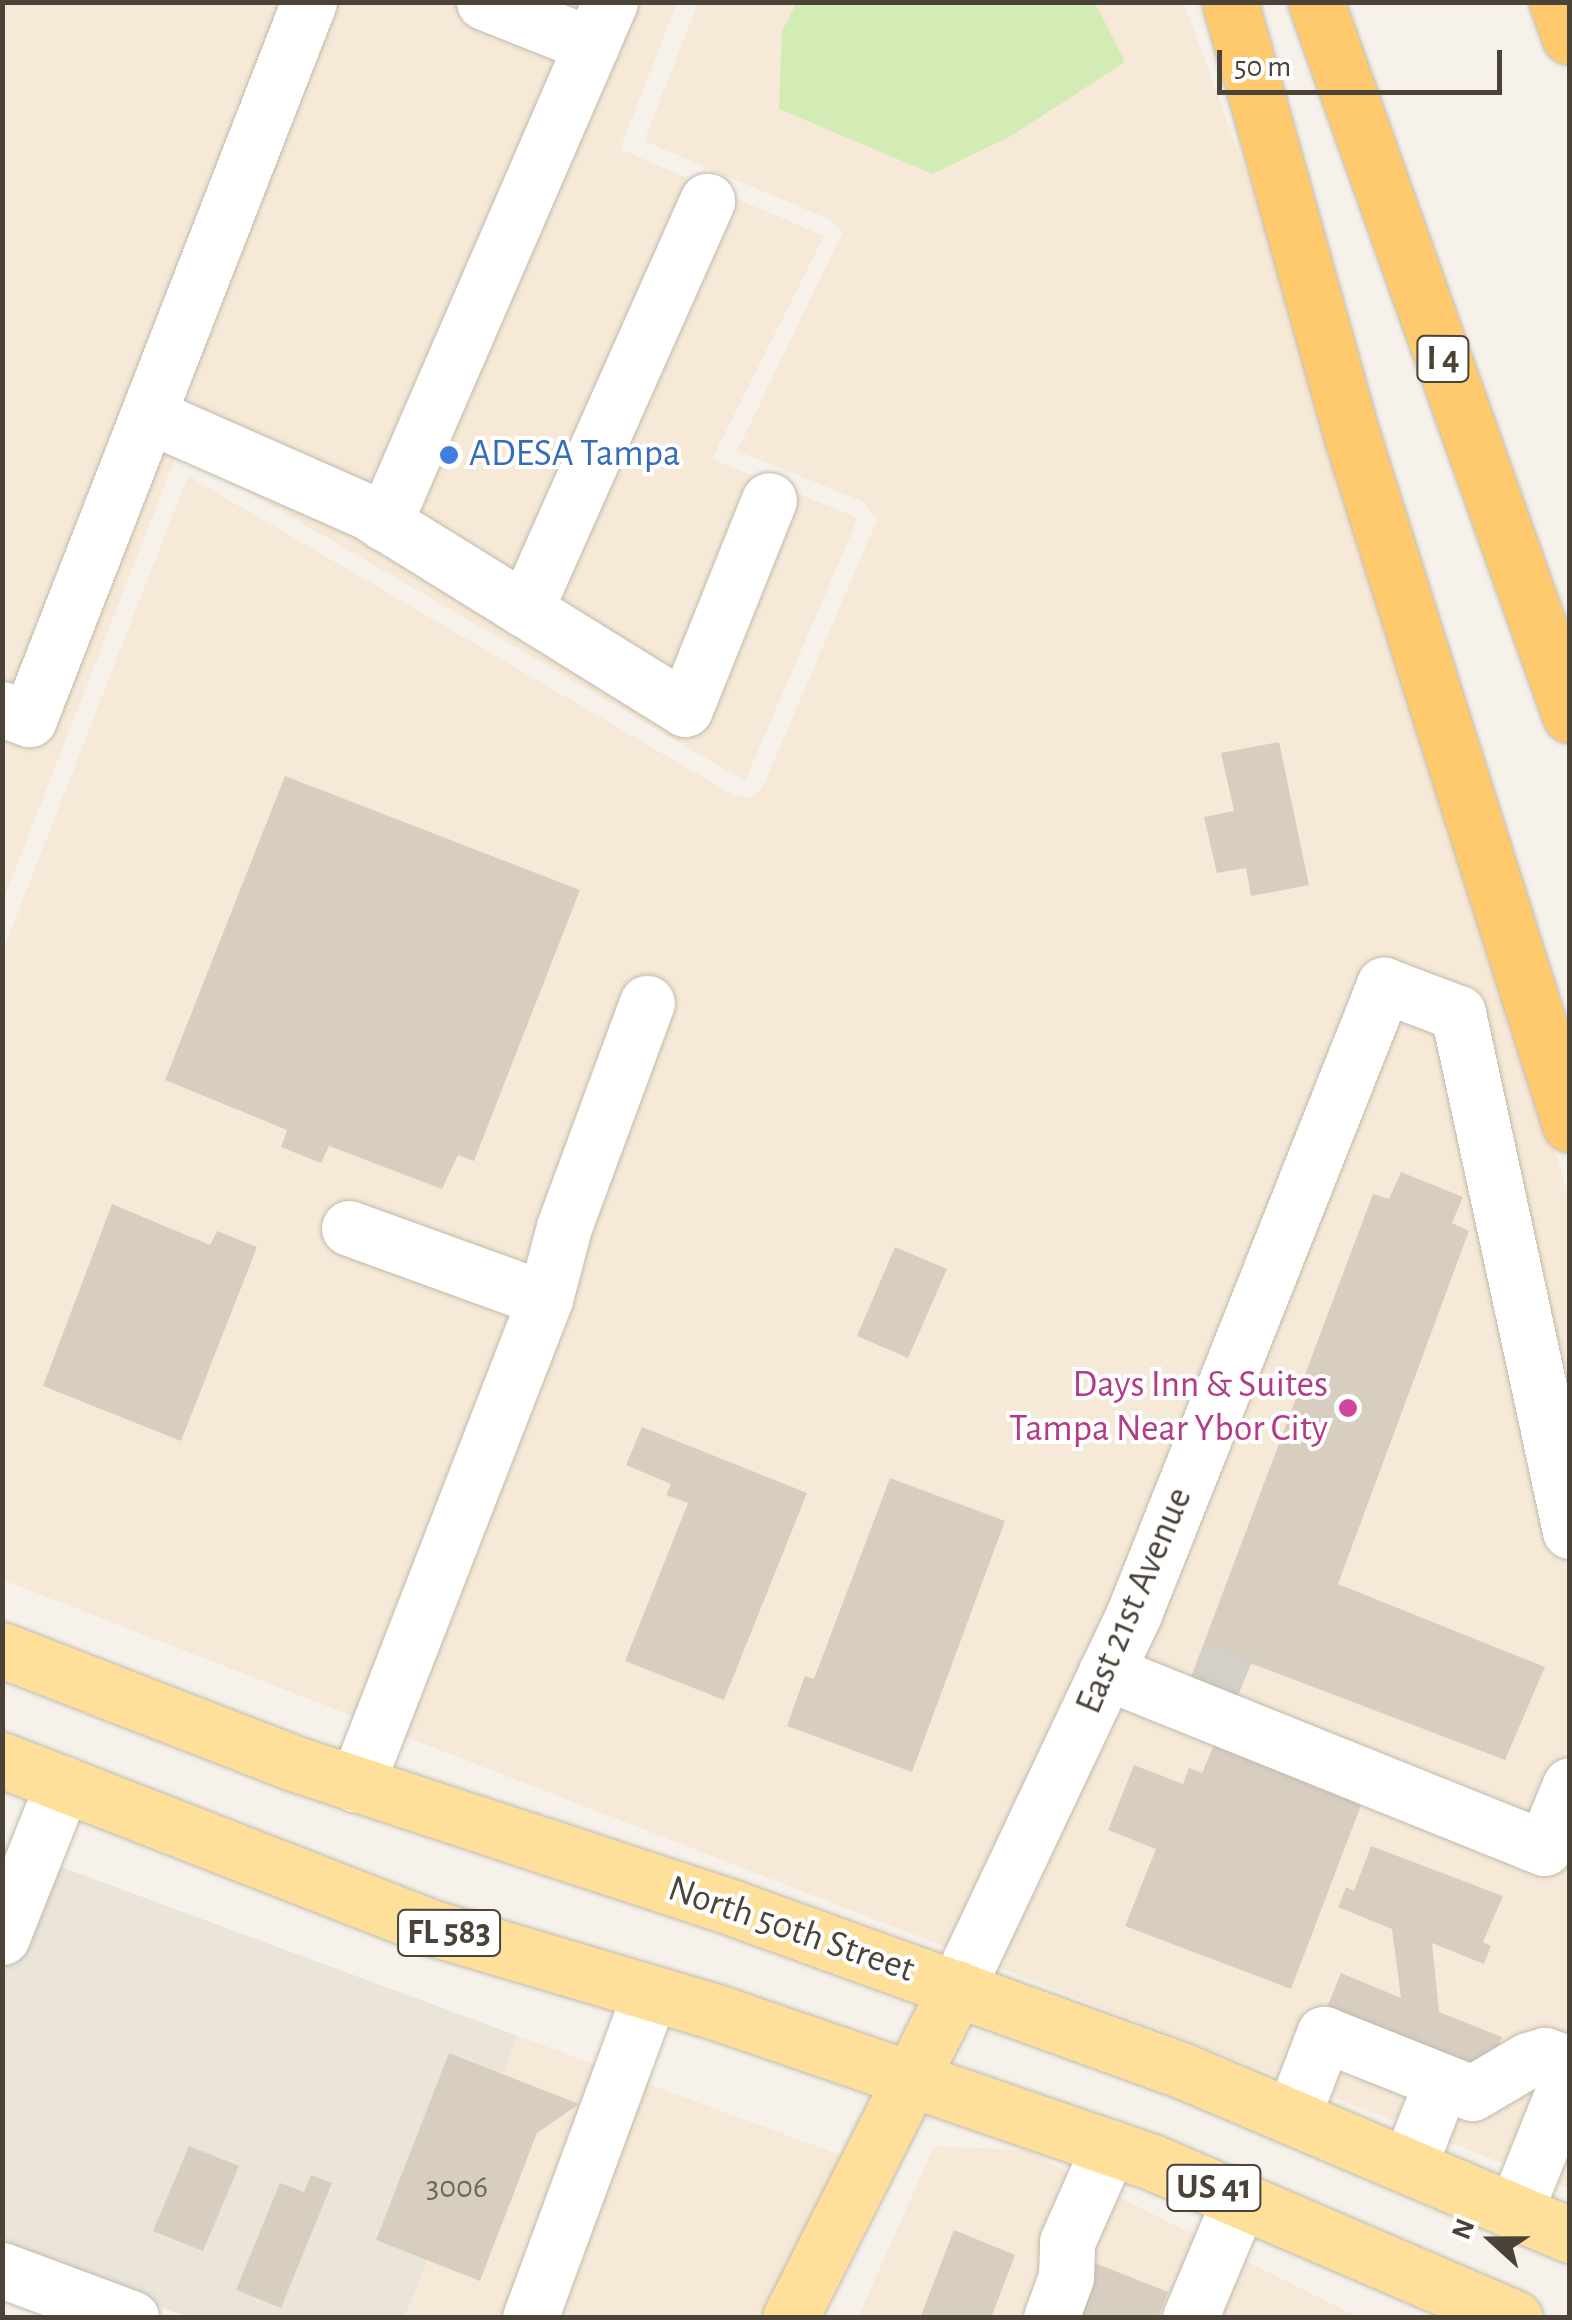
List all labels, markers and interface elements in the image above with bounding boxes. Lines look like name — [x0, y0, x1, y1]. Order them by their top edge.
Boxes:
scale bar — [1222, 30, 1507, 92]
text: 50 m — [1234, 52, 1291, 82]
road number: I 4 — [1416, 329, 1470, 389]
place label: ADESA Tampa — [469, 432, 681, 478]
marker: ADESA Tampa — [438, 444, 460, 466]
place label: Days Inn & Suites Tampa Near Ybor City — [1009, 1363, 1328, 1452]
marker: Days Inn & Suites Tampa Near Ybor City — [1337, 1397, 1359, 1419]
street label: East 21st Avenue — [1067, 1481, 1203, 1721]
street label: North 50th Street — [662, 1867, 920, 1993]
road number: FL 583 — [396, 1903, 502, 1963]
road number: US 41 — [1164, 2158, 1264, 2218]
house number: 3006 — [426, 2168, 488, 2206]
north arrow — [1442, 2190, 1542, 2290]
text: N — [1447, 2215, 1481, 2243]

